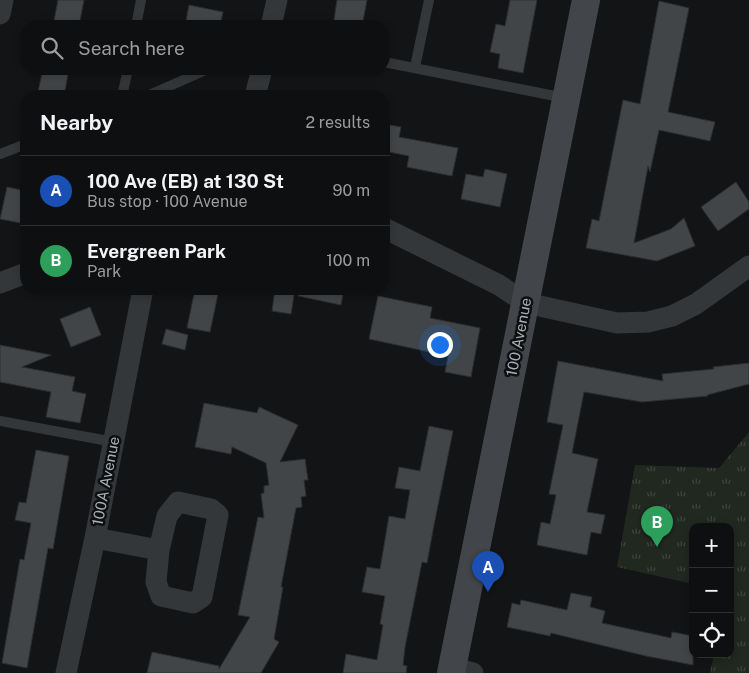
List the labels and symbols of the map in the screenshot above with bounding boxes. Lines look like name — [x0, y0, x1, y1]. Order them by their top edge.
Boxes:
street label: 100 Avenue — [503, 296, 534, 378]
your location — [427, 332, 453, 358]
street label: 100A Avenue — [89, 435, 122, 527]
pin: B — [641, 506, 673, 547]
pin: A — [472, 551, 504, 592]

